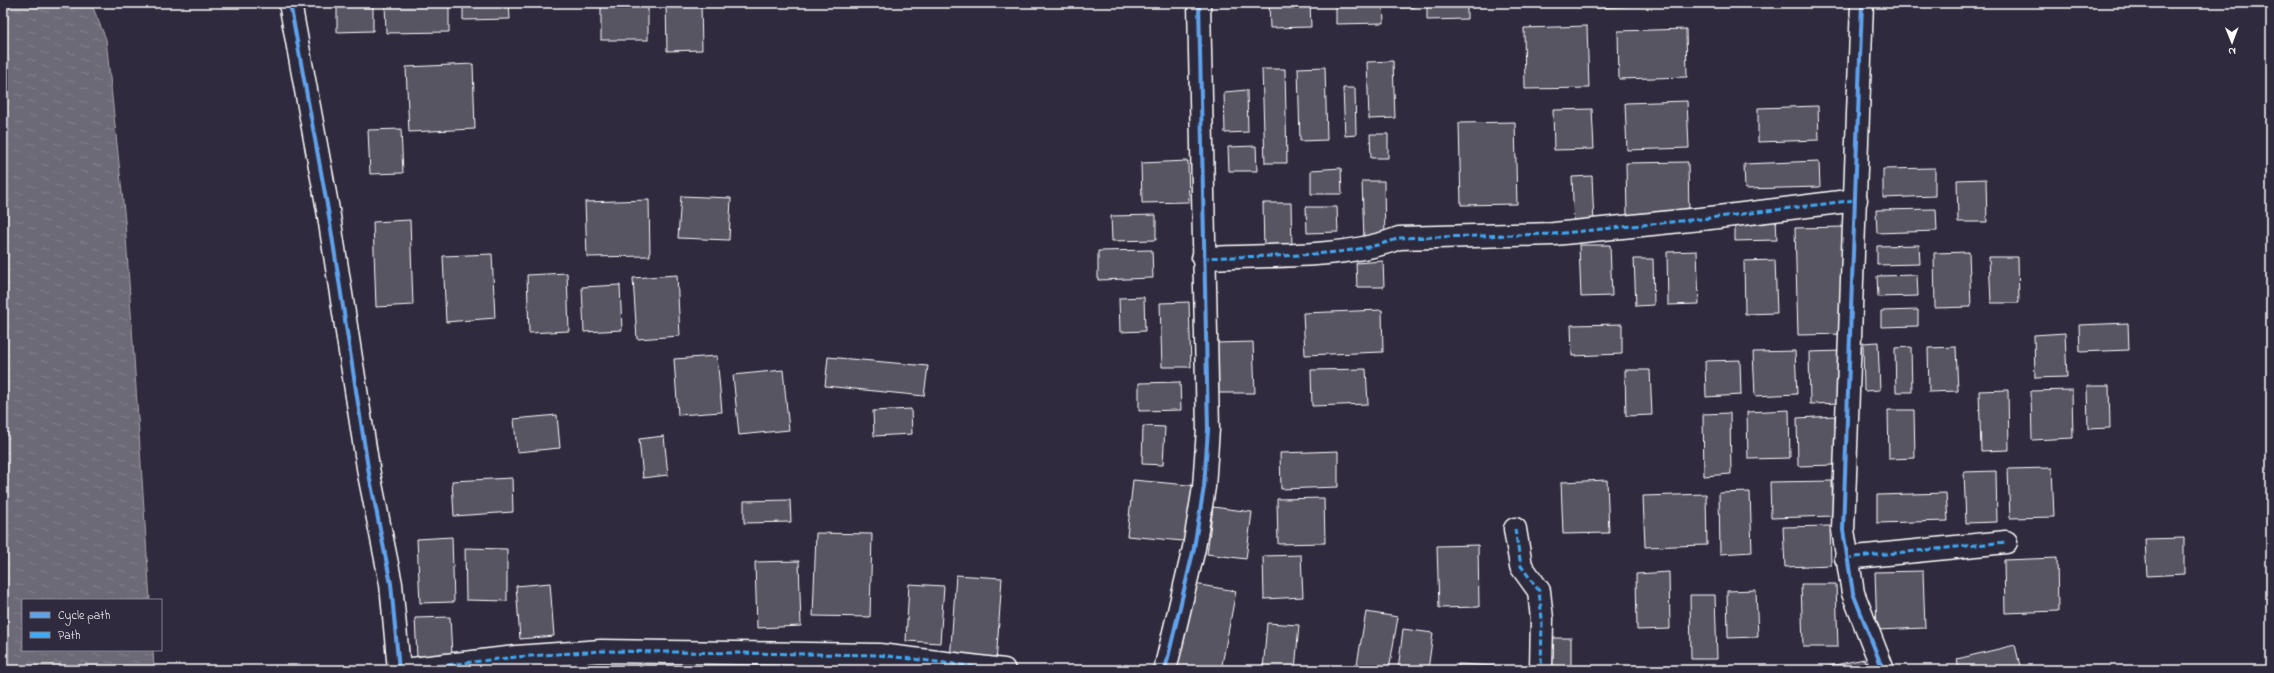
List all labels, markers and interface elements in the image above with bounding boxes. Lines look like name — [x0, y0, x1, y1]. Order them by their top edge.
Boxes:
north arrow — [2212, 22, 2252, 62]
text: N — [2228, 43, 2236, 59]
legend — [22, 599, 162, 651]
text: Cycle path — [58, 607, 110, 626]
text: Path — [58, 627, 81, 645]

